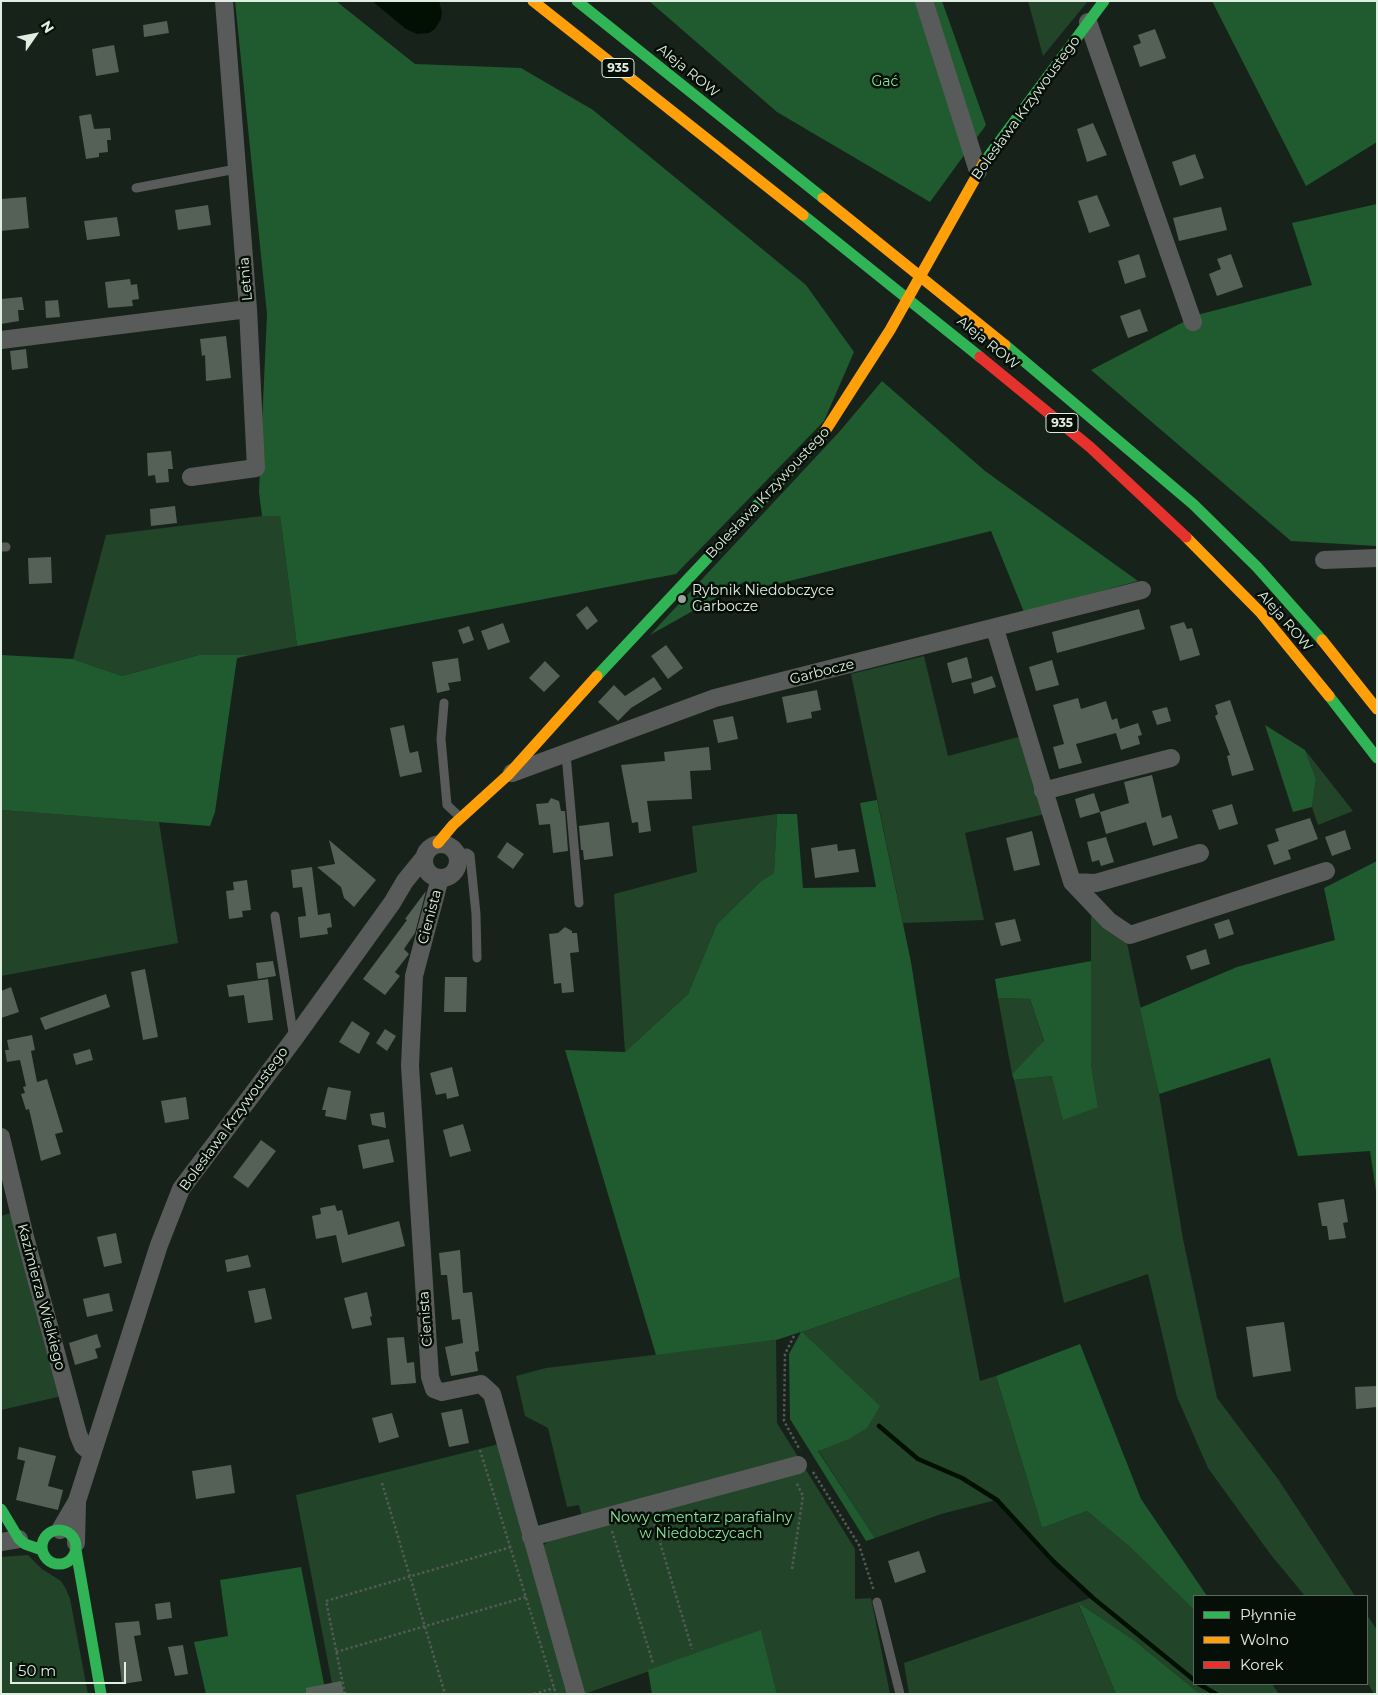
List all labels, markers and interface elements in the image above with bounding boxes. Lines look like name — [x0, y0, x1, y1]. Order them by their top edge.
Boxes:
north arrow — [10, 10, 60, 60]
text: N — [37, 17, 58, 36]
street label: Bolesława Krzywoustego — [968, 33, 1084, 183]
street label: Aleja ROW — [654, 41, 722, 101]
road number: 935 — [602, 58, 634, 78]
park label: Gać — [872, 74, 898, 90]
street label: Letnia — [236, 256, 256, 302]
street label: Aleja ROW — [954, 313, 1022, 373]
road number: 935 — [1046, 413, 1078, 432]
street label: Bolesława Krzywoustego — [703, 424, 833, 562]
place label: Rybnik Niedobczyce Garbocze — [692, 583, 834, 616]
street label: Aleja ROW — [1254, 587, 1316, 655]
marker: Rybnik Niedobczyce Garbocze — [676, 593, 688, 605]
street label: Garbocze — [788, 656, 856, 688]
street label: Cienista — [415, 888, 445, 946]
street label: Bolesława Krzywoustego — [176, 1044, 292, 1194]
street label: Kazimierza Wielkiego — [13, 1222, 69, 1372]
street label: Cienista — [416, 1291, 436, 1347]
park label: Nowy cmentarz parafialny w Niedobczycach — [610, 1510, 792, 1542]
legend — [1193, 1595, 1368, 1685]
text: Płynnie — [1240, 1605, 1296, 1624]
text: Wolno — [1240, 1630, 1289, 1649]
scale bar — [12, 1652, 129, 1684]
text: Korek — [1240, 1655, 1284, 1674]
text: 50 m — [18, 1661, 56, 1680]

